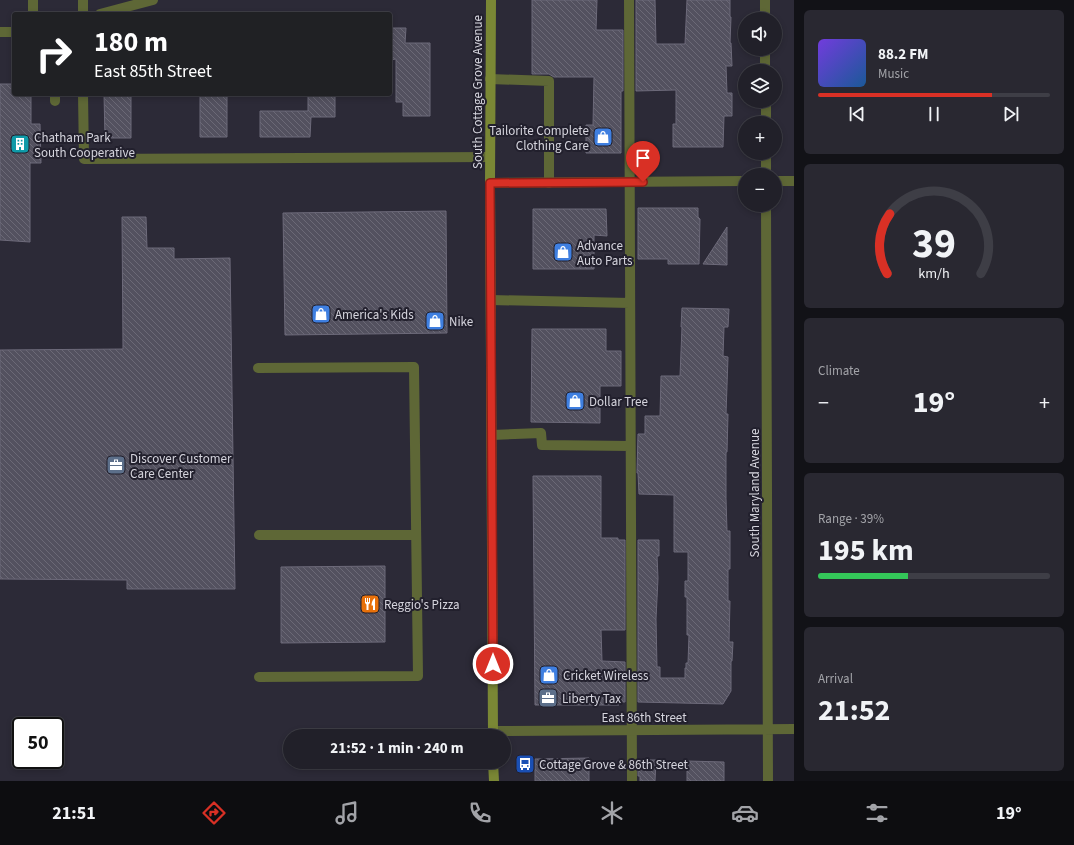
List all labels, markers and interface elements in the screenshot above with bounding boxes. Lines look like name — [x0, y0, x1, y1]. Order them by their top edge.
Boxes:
map controls — [738, 12, 782, 212]
button: sound — [738, 12, 782, 56]
street label: South Cottage Grove Avenue — [469, 15, 487, 169]
text: 180 m — [94, 22, 168, 62]
icon: right — [28, 28, 80, 80]
text: 88.2 FM — [878, 44, 929, 65]
text: East 85th Street — [94, 59, 212, 84]
button: layers — [738, 64, 782, 108]
text: Music — [878, 65, 909, 83]
icon: previous — [846, 103, 868, 125]
icon: pause — [923, 103, 945, 125]
icon: next — [1000, 103, 1022, 125]
button: + — [738, 116, 782, 160]
place label: Tailorite Complete Clothing Care — [489, 122, 589, 155]
shop icon: Tailorite Complete Clothing Care — [592, 126, 614, 148]
place label: Chatham Park South Cooperative — [34, 129, 135, 162]
building icon: Chatham Park South Cooperative — [9, 133, 31, 155]
pin — [626, 141, 660, 182]
icon: arrive — [632, 147, 654, 169]
button: − — [738, 168, 782, 212]
text: 39 — [912, 214, 956, 274]
place label: Advance Auto Parts — [577, 237, 633, 270]
shop icon: Advance Auto Parts — [552, 241, 574, 263]
text: km/h — [918, 263, 950, 284]
shop icon: America's Kids — [310, 303, 332, 325]
place label: America's Kids — [335, 306, 414, 324]
shop icon: Nike — [424, 310, 446, 332]
place label: Nike — [449, 313, 473, 331]
text: Climate — [818, 362, 860, 380]
text: 19° — [913, 381, 955, 424]
text: − — [818, 387, 829, 419]
text: + — [1039, 387, 1050, 419]
shop icon: Dollar Tree — [564, 390, 586, 412]
place label: Dollar Tree — [589, 393, 648, 411]
street label: South Maryland Avenue — [746, 429, 764, 557]
place label: Discover Customer Care Center — [130, 450, 232, 483]
office icon: Discover Customer Care Center — [105, 454, 127, 476]
text: Range · 39% — [818, 510, 884, 528]
text: 195 km — [818, 529, 914, 572]
restaurant icon: Reggio's Pizza — [359, 593, 381, 615]
place label: Reggio's Pizza — [384, 596, 459, 614]
position arrow — [472, 643, 514, 685]
shop icon: Cricket Wireless — [538, 664, 560, 686]
place label: Cricket Wireless — [563, 667, 649, 685]
text: Arrival — [818, 670, 853, 688]
office icon: Liberty Tax — [537, 687, 559, 709]
text: 21:52 — [818, 689, 890, 732]
place label: Liberty Tax — [562, 690, 621, 708]
street label: East 86th Street — [601, 709, 687, 727]
speed limit sign: 50 — [12, 717, 64, 769]
text: 21:52 · 1 min · 240 m — [330, 738, 464, 759]
bus stop icon: Cottage Grove & 86th Street — [514, 753, 536, 775]
place label: Cottage Grove & 86th Street — [539, 756, 689, 774]
icon: directions — [200, 799, 228, 827]
icon: music — [333, 799, 361, 827]
icon: phone — [466, 799, 494, 827]
icon: climate — [598, 799, 626, 827]
icon: car — [731, 799, 759, 827]
icon: filters — [863, 799, 891, 827]
text: 21:51 — [52, 801, 96, 826]
text: 19° — [996, 801, 1022, 826]

